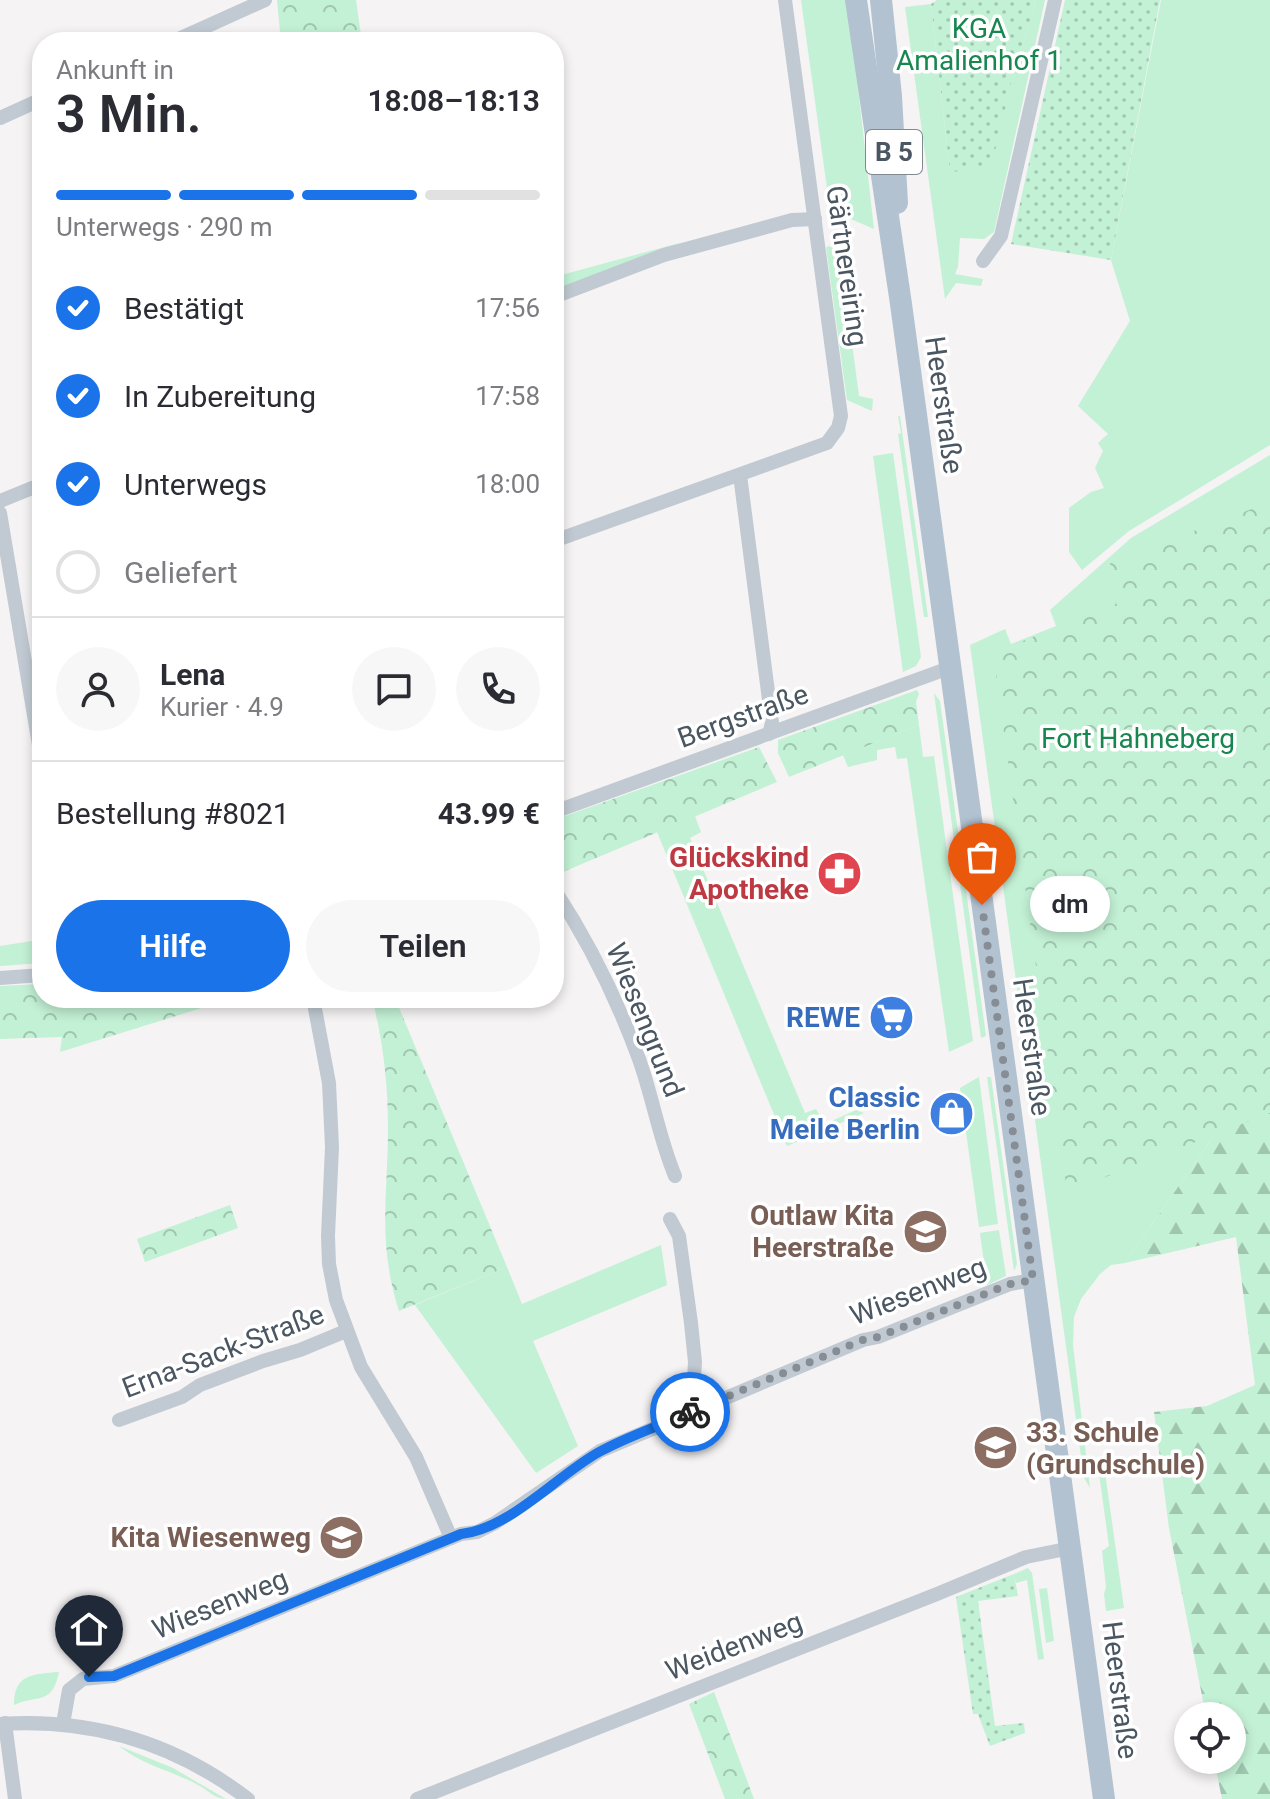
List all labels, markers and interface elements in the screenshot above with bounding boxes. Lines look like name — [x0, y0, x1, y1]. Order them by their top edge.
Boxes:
park label: KGA Amalienhof 1 — [896, 12, 1062, 77]
text: Ankunft in — [56, 55, 174, 85]
text: 18:08–18:13 — [367, 83, 540, 118]
text: 3 Min. — [56, 84, 201, 145]
road number: B 5 — [866, 130, 922, 174]
street label: Gärtnereiring — [819, 183, 875, 349]
text: Unterwegs · 290 m — [56, 212, 273, 242]
icon: check — [56, 286, 100, 330]
text: Bestätigt — [124, 291, 244, 326]
text: 17:56 — [475, 293, 540, 323]
street label: Heerstraße — [918, 334, 970, 476]
icon: check — [56, 374, 100, 418]
text: In Zubereitung — [124, 379, 316, 414]
text: 17:58 — [475, 381, 540, 411]
icon: check — [56, 462, 100, 506]
text: Unterwegs — [124, 467, 267, 502]
text: 18:00 — [475, 469, 540, 499]
text: Geliefert — [124, 555, 238, 590]
button: person — [56, 647, 140, 731]
button: chat — [352, 647, 436, 731]
button: phone — [456, 647, 540, 731]
text: Lena — [160, 657, 225, 692]
street label: Bergstraße — [673, 677, 813, 755]
text: Kurier · 4.9 — [160, 692, 284, 722]
park label: Fort Hahneberg — [1041, 722, 1235, 755]
text: Bestellung #8021 — [56, 796, 290, 831]
text: 43.99 € — [438, 796, 540, 831]
pin — [948, 823, 1016, 905]
icon: bag — [960, 835, 1004, 879]
place label: Glückskind Apotheke — [669, 841, 809, 906]
pharmacy icon: Glückskind Apotheke — [816, 849, 864, 897]
callout: dm — [1030, 877, 1110, 933]
text: dm — [1051, 889, 1089, 919]
button: Hilfe — [56, 900, 290, 992]
button: Teilen — [306, 900, 540, 992]
street label: Wiesengrund — [599, 938, 691, 1102]
street label: Heerstraße — [1006, 976, 1058, 1118]
supermarket icon: REWE — [867, 993, 915, 1041]
place label: REWE — [786, 1001, 860, 1034]
place label: Classic Meile Berlin — [770, 1081, 920, 1146]
shop icon: Classic Meile Berlin — [927, 1089, 975, 1137]
place label: Outlaw Kita Heerstraße — [750, 1199, 894, 1264]
school or university icon: Outlaw Kita Heerstraße — [901, 1207, 949, 1255]
street label: Wiesenweg — [845, 1250, 991, 1332]
street label: Erna-Sack-Straße — [117, 1297, 329, 1405]
courier — [650, 1372, 730, 1452]
icon: bike — [668, 1390, 712, 1434]
place label: 33. Schule (Grundschule) — [1026, 1416, 1205, 1481]
school or university icon: 33. Schule (Grundschule) — [971, 1424, 1019, 1472]
school or university icon: Kita Wiesenweg — [318, 1513, 366, 1561]
place label: Kita Wiesenweg — [110, 1521, 311, 1554]
street label: Wiesenweg — [148, 1562, 292, 1646]
pin — [55, 1595, 123, 1677]
street label: Weidenweg — [661, 1605, 807, 1687]
icon: home — [67, 1607, 111, 1651]
street label: Heerstraße — [1095, 1619, 1145, 1761]
map controls — [1174, 1702, 1246, 1774]
button: locate — [1174, 1702, 1246, 1774]

